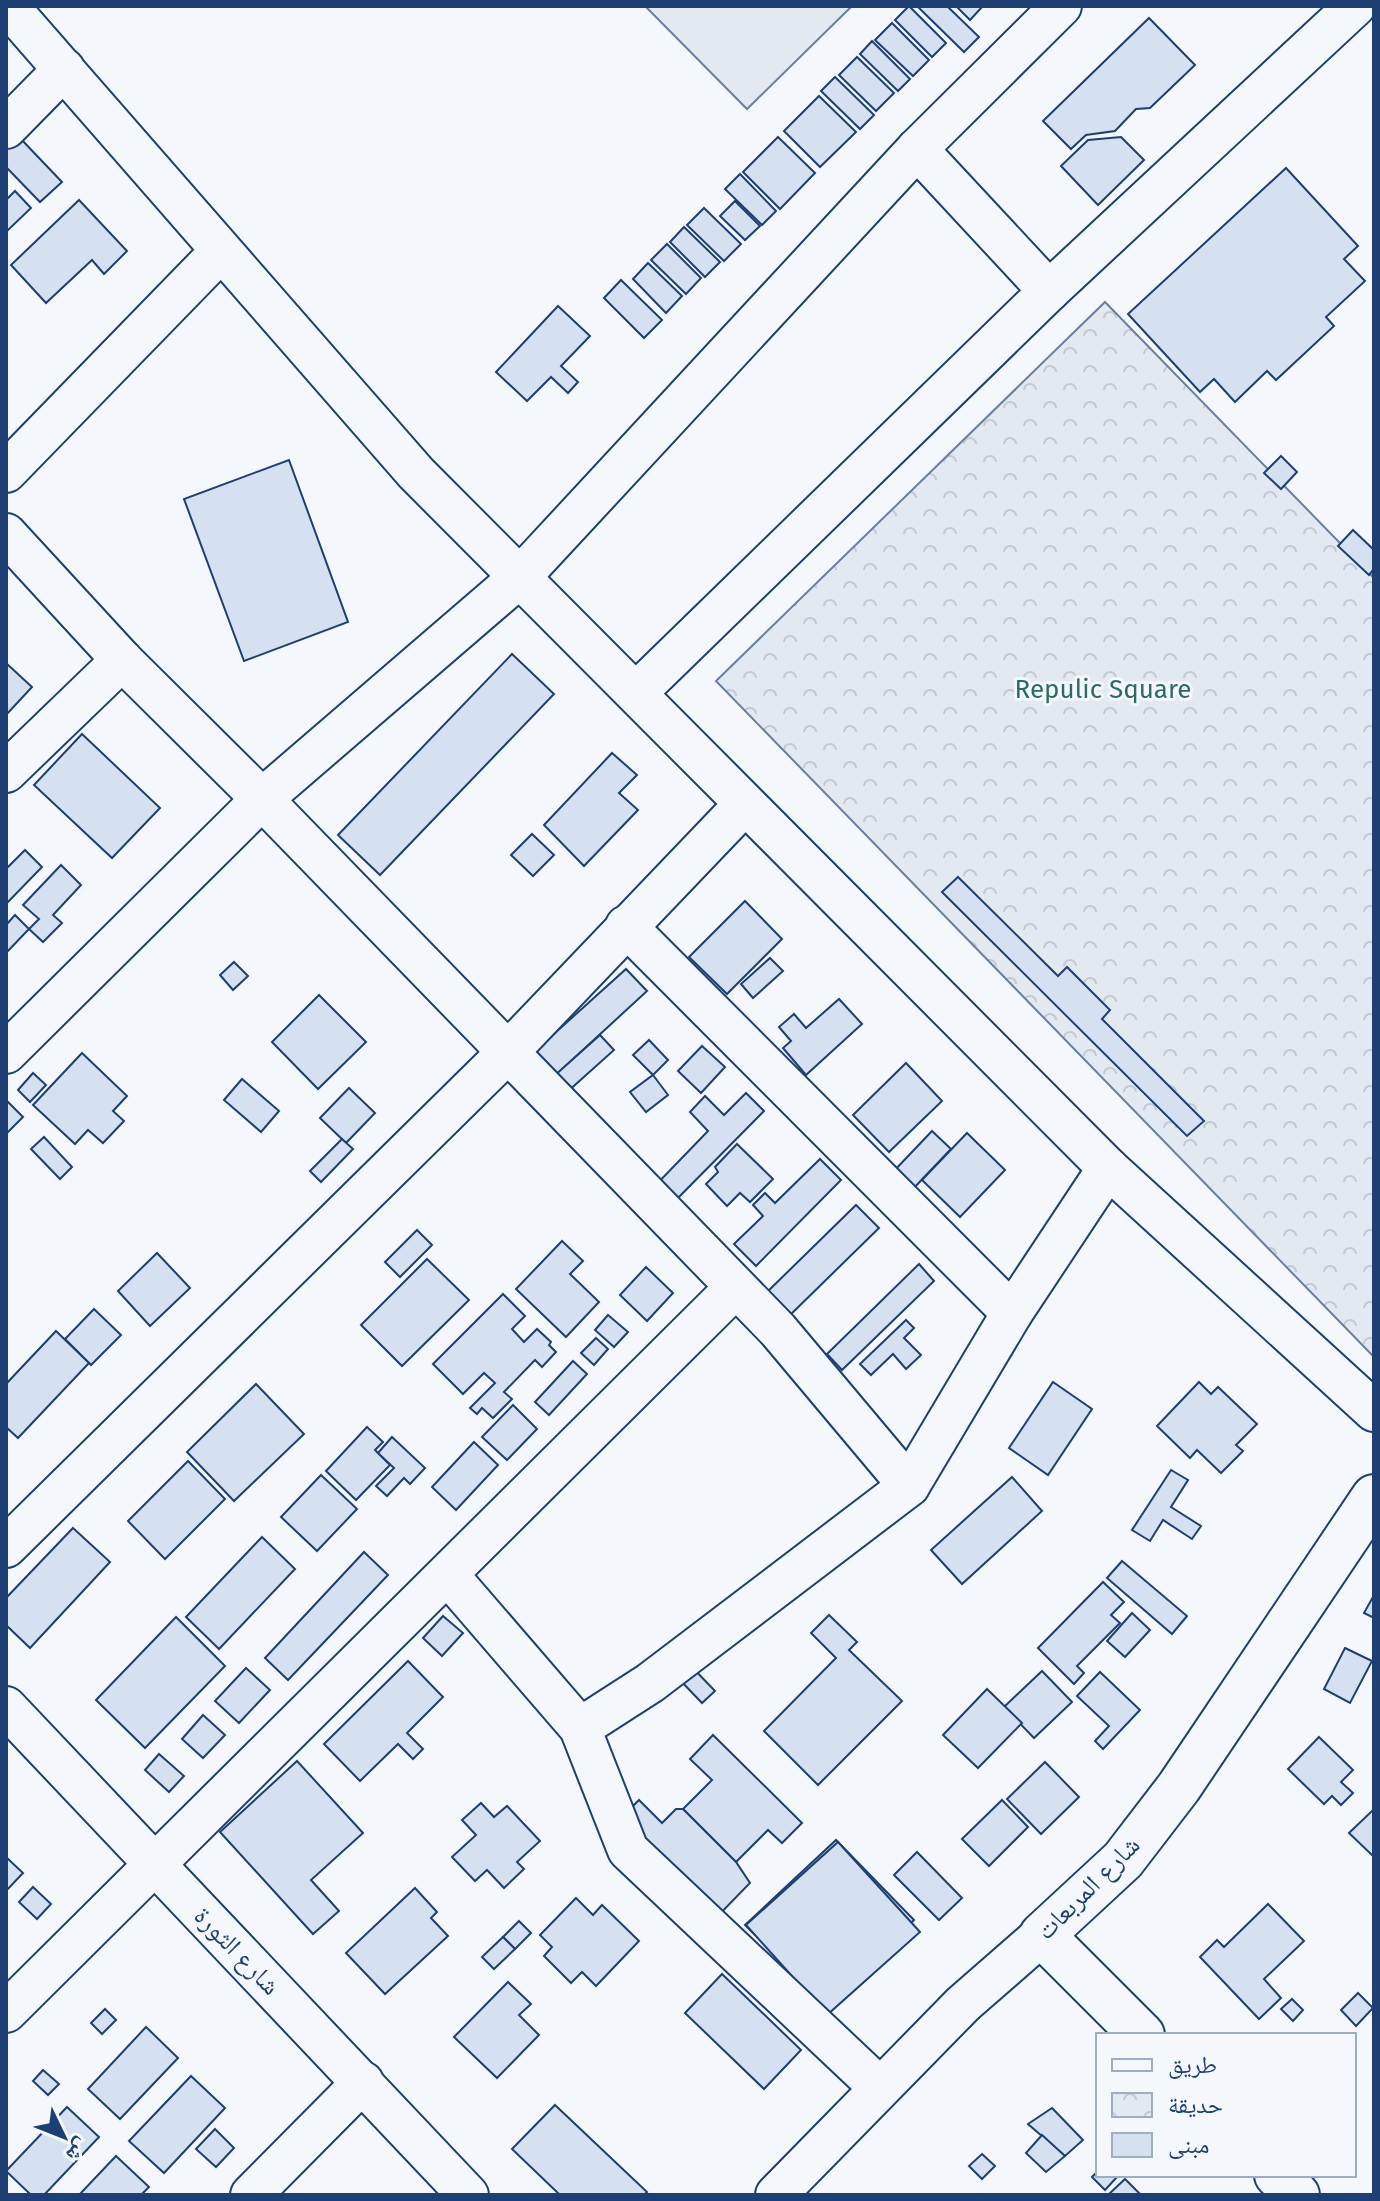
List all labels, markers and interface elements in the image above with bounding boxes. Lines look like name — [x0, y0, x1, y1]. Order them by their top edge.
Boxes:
park label: Repulic Square — [1015, 674, 1191, 705]
street label: شارع المربعات — [1030, 1830, 1146, 1946]
street label: شارع الثورة — [188, 1901, 286, 2001]
legend — [1096, 2033, 1356, 2177]
text: طريق — [1168, 2051, 1217, 2079]
text: حديقة — [1168, 2091, 1223, 2119]
north arrow — [24, 2097, 104, 2177]
text: مبنى — [1168, 2131, 1209, 2159]
text: ش — [60, 2133, 96, 2168]

